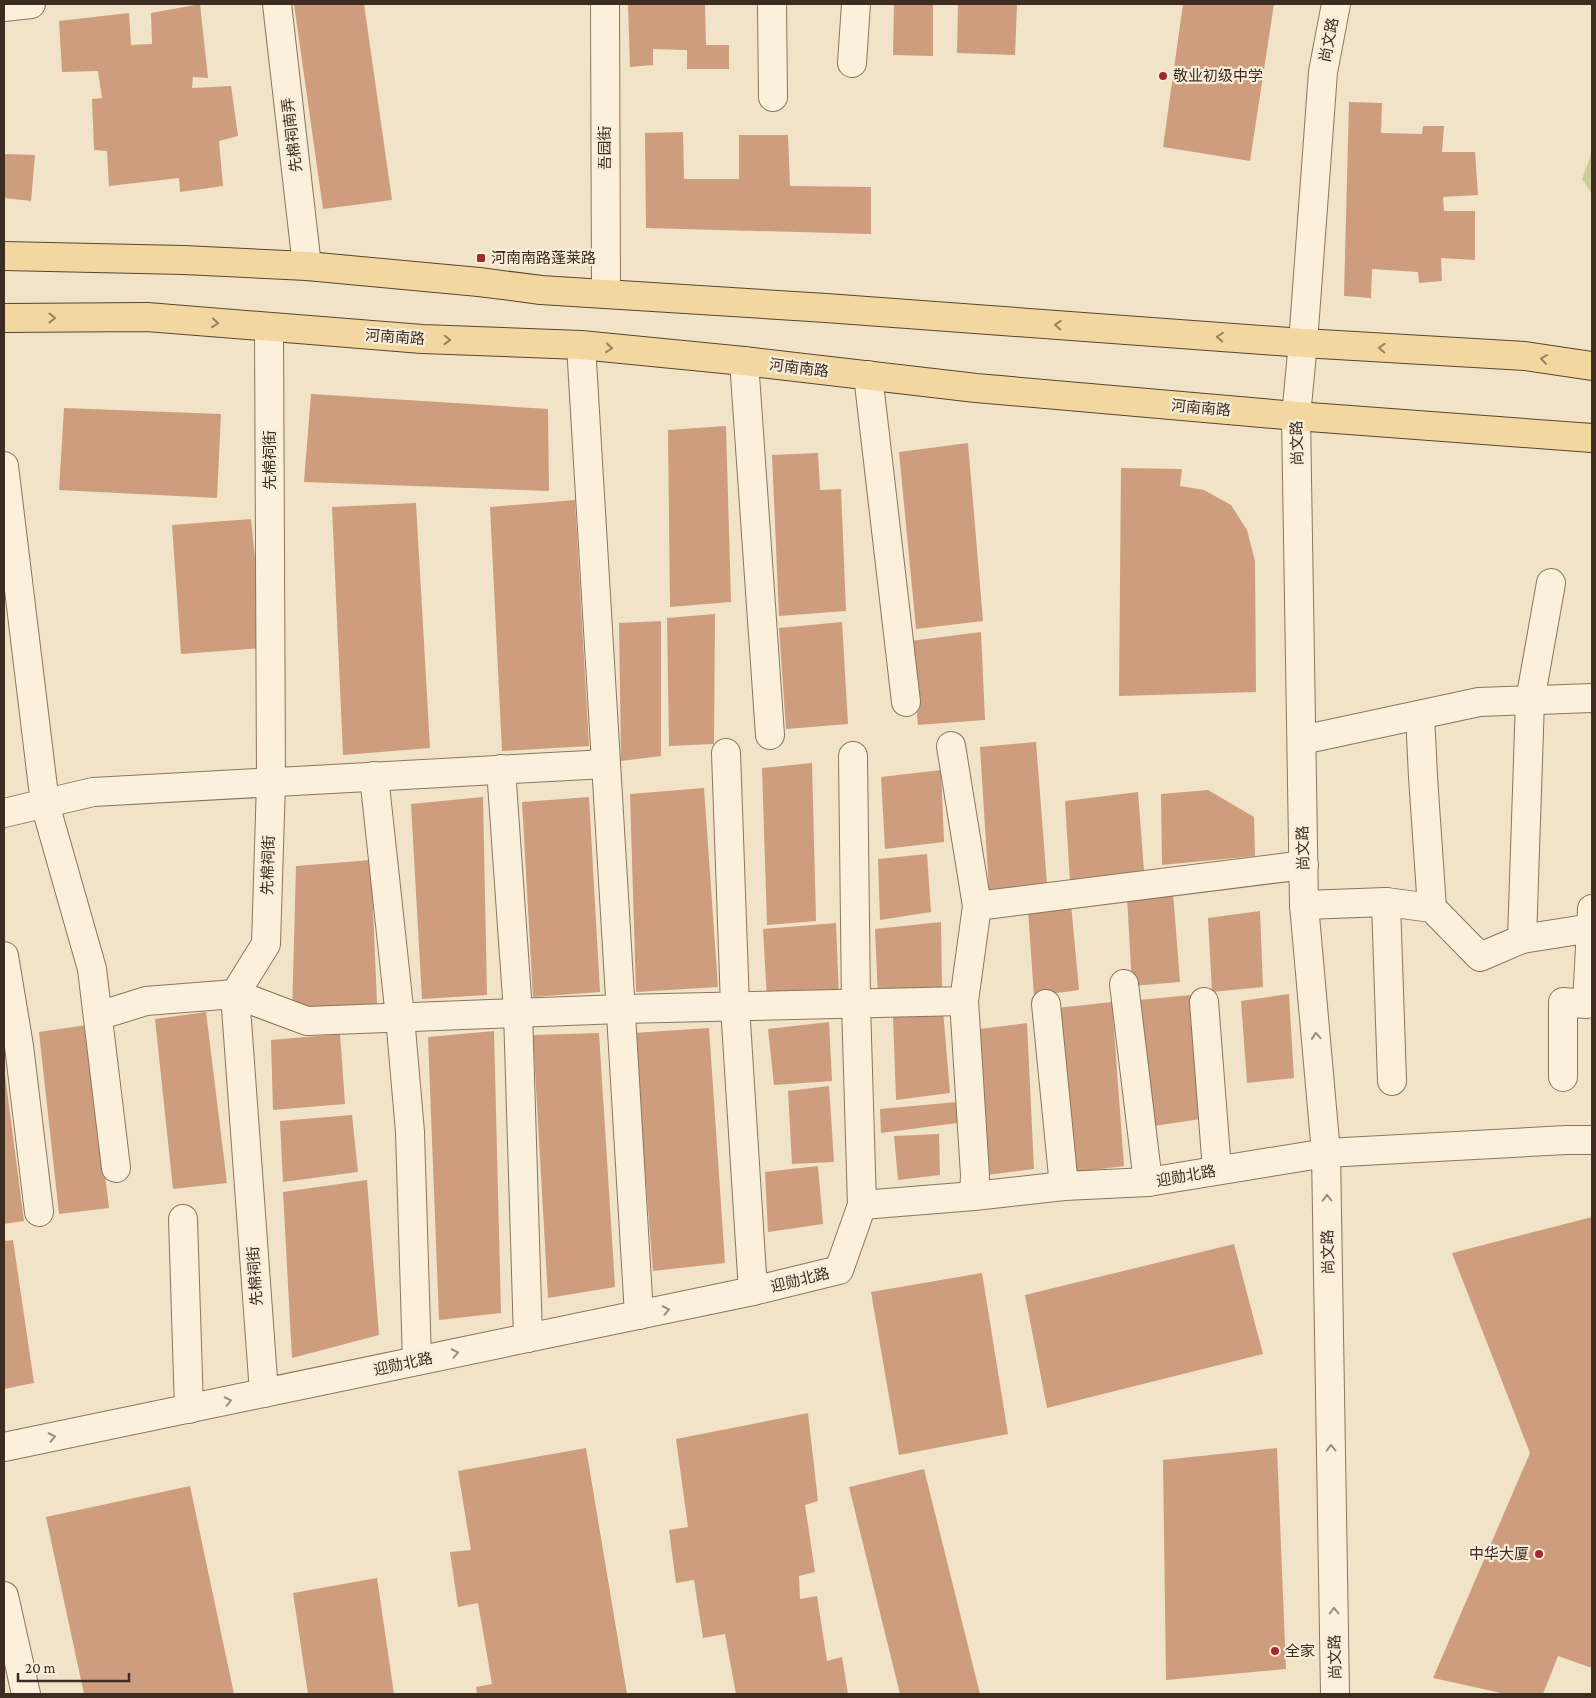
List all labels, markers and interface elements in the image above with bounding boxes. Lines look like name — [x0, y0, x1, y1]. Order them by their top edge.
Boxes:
street label: 尚文路 — [1317, 16, 1341, 64]
place label: 敬业初级中学 — [1173, 68, 1263, 84]
marker: 敬业初级中学 — [1157, 70, 1169, 82]
street label: 先棉祠南弄 — [279, 97, 305, 173]
street label: 吾园街 — [597, 125, 613, 171]
place label: 河南南路蓬莱路 — [491, 250, 596, 266]
marker: 河南南路蓬莱路 — [475, 252, 487, 264]
one-way arrow — [49, 313, 57, 323]
one-way arrow — [211, 317, 219, 328]
one-way arrow — [1053, 319, 1061, 330]
street label: 河南南路 — [365, 327, 425, 347]
one-way arrow — [1216, 331, 1224, 342]
one-way arrow — [443, 335, 451, 345]
one-way arrow — [605, 342, 613, 353]
one-way arrow — [1378, 342, 1386, 353]
one-way arrow — [1540, 354, 1548, 365]
street label: 河南南路 — [768, 356, 830, 380]
street label: 河南南路 — [1170, 397, 1232, 419]
street label: 尚文路 — [1289, 420, 1305, 466]
street label: 先棉祠街 — [262, 430, 278, 490]
street label: 尚文路 — [1295, 825, 1311, 871]
street label: 先棉祠街 — [259, 835, 277, 895]
one-way arrow — [1310, 1032, 1321, 1040]
street label: 迎勋北路 — [1155, 1162, 1217, 1189]
one-way arrow — [1322, 1194, 1332, 1202]
street label: 尚文路 — [1320, 1229, 1336, 1275]
street label: 先棉祠街 — [245, 1246, 265, 1306]
street label: 迎勋北路 — [769, 1264, 831, 1295]
one-way arrow — [662, 1305, 670, 1315]
one-way arrow — [451, 1348, 460, 1359]
street label: 迎勋北路 — [372, 1349, 434, 1378]
one-way arrow — [223, 1396, 232, 1406]
one-way arrow — [47, 1432, 56, 1443]
one-way arrow — [1326, 1444, 1336, 1452]
place label: 中华大厦 — [1469, 1545, 1529, 1562]
marker: 中华大厦 — [1533, 1548, 1545, 1560]
one-way arrow — [1329, 1606, 1339, 1614]
street label: 尚文路 — [1327, 1634, 1343, 1680]
place label: 全家 — [1285, 1643, 1315, 1659]
marker: 全家 — [1269, 1645, 1281, 1657]
scale bar — [18, 1650, 129, 1682]
text: 20 m — [25, 1660, 56, 1676]

